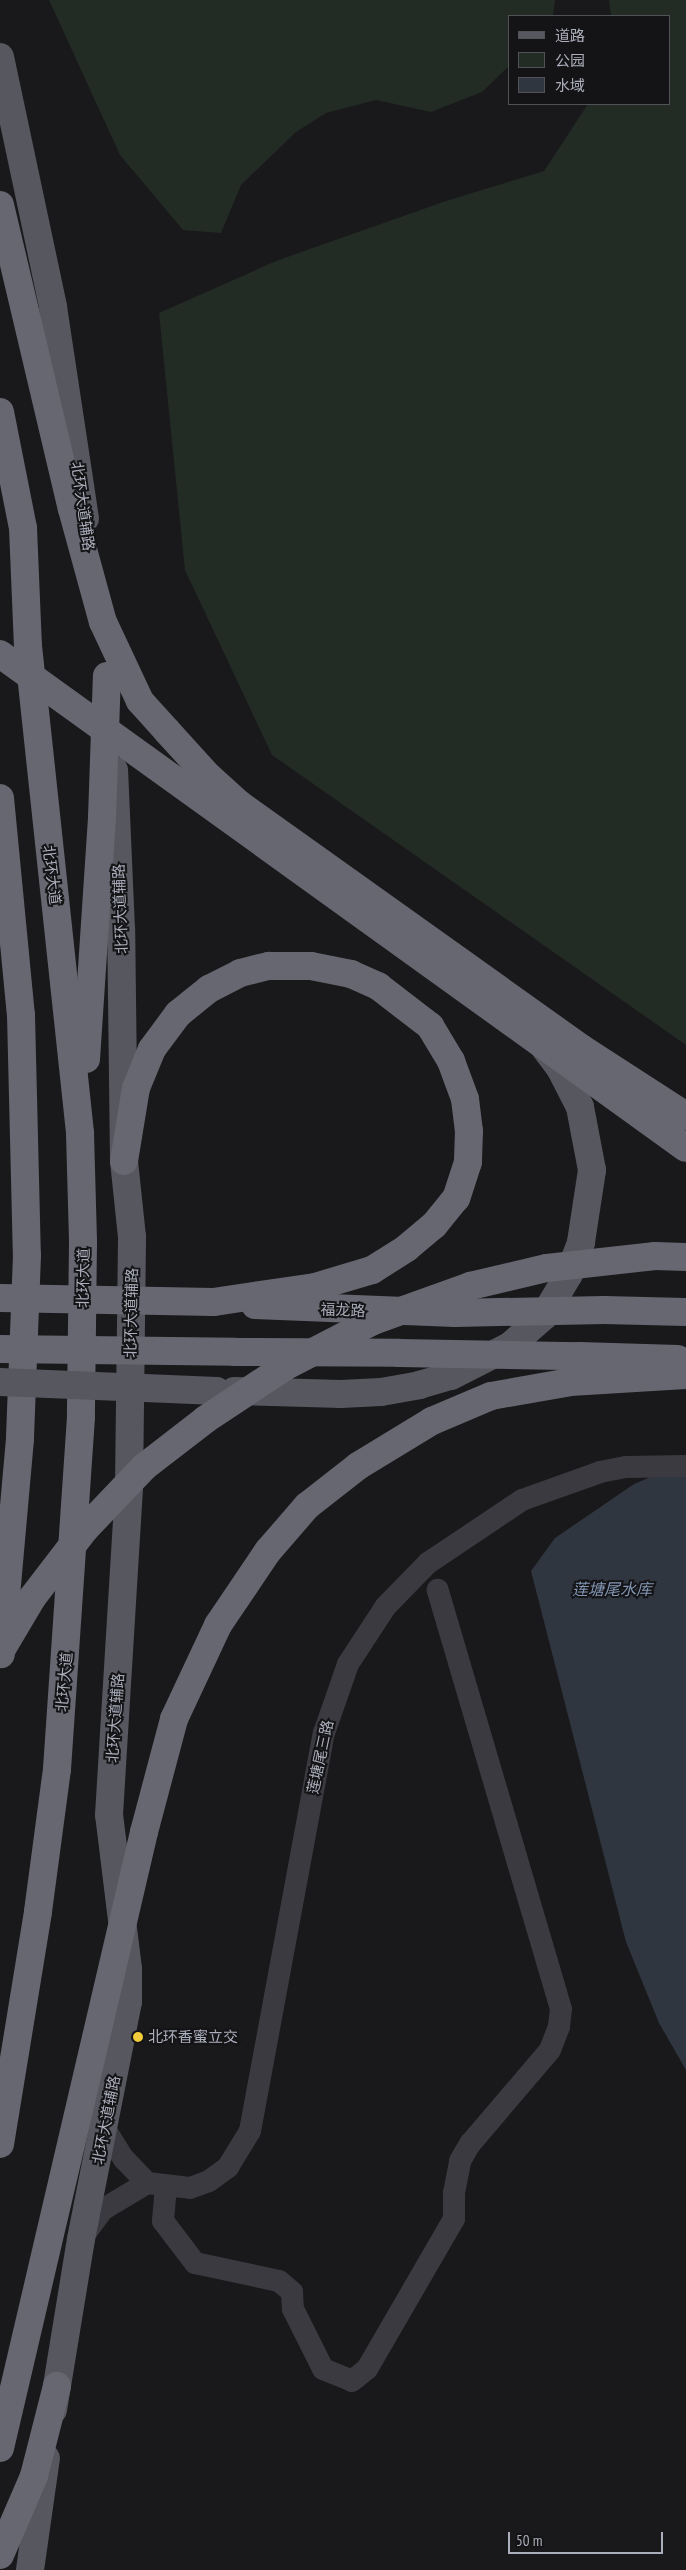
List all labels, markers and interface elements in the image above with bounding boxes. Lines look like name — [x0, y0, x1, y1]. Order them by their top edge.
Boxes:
legend — [508, 15, 671, 105]
text: 道路 — [555, 26, 585, 45]
text: 公园 — [555, 51, 585, 70]
text: 水域 — [555, 76, 585, 95]
street label: 北环大道辅路 — [68, 460, 98, 552]
street label: 北环大道 — [39, 844, 65, 906]
street label: 北环大道辅路 — [109, 864, 131, 954]
street label: 北环大道 — [73, 1248, 93, 1308]
street label: 北环大道辅路 — [121, 1268, 141, 1358]
street label: 福龙路 — [320, 1300, 366, 1320]
water label: 莲塘尾水库 — [572, 1579, 652, 1599]
street label: 北环大道 — [52, 1651, 76, 1713]
street label: 北环大道辅路 — [103, 1672, 127, 1764]
street label: 莲塘尾三路 — [303, 1718, 337, 1796]
place label: 北环香蜜立交 — [148, 2028, 238, 2046]
marker: 北环香蜜立交 — [132, 2031, 144, 2043]
street label: 北环大道辅路 — [89, 2074, 123, 2166]
scale bar — [511, 2522, 666, 2554]
text: 50 m — [516, 2531, 542, 2550]

